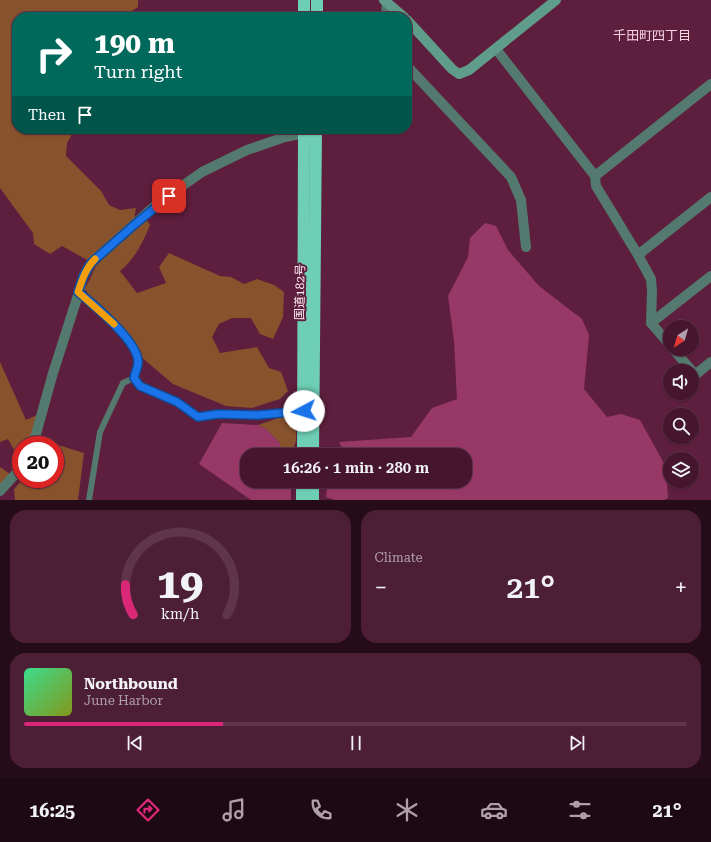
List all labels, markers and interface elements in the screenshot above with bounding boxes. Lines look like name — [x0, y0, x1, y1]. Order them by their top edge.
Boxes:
text: 190 m — [94, 27, 175, 60]
icon: right — [28, 28, 80, 80]
district label: 千田町四丁目 — [613, 28, 691, 43]
text: Turn right — [94, 61, 182, 82]
icon: arrive — [74, 104, 96, 126]
text: Then — [28, 106, 66, 124]
pin — [152, 179, 186, 213]
icon: arrive — [158, 185, 180, 207]
street label: 国道182号 — [293, 264, 307, 320]
north arrow — [663, 320, 699, 356]
map controls — [663, 320, 699, 488]
button: sound — [663, 364, 699, 400]
position arrow — [283, 390, 325, 432]
button: search — [663, 408, 699, 444]
speed limit sign: 20 — [12, 436, 64, 488]
button: layers — [663, 452, 699, 488]
text: 16:26 · 1 min · 280 m — [283, 459, 429, 477]
text: Climate — [375, 550, 423, 565]
text: 19 — [157, 558, 204, 607]
text: 21° — [507, 570, 555, 605]
text: − — [375, 575, 387, 600]
text: + — [675, 575, 687, 600]
text: km/h — [161, 605, 199, 621]
text: Northbound — [84, 675, 178, 693]
text: June Harbor — [84, 693, 163, 708]
icon: previous — [124, 732, 146, 754]
icon: pause — [345, 732, 367, 754]
icon: next — [566, 732, 588, 754]
icon: directions — [134, 796, 162, 824]
icon: music — [220, 796, 248, 824]
icon: phone — [307, 796, 335, 824]
icon: climate — [393, 796, 421, 824]
icon: car — [480, 796, 508, 824]
icon: filters — [566, 796, 594, 824]
text: 16:25 — [29, 800, 75, 821]
text: 21° — [653, 800, 682, 821]

